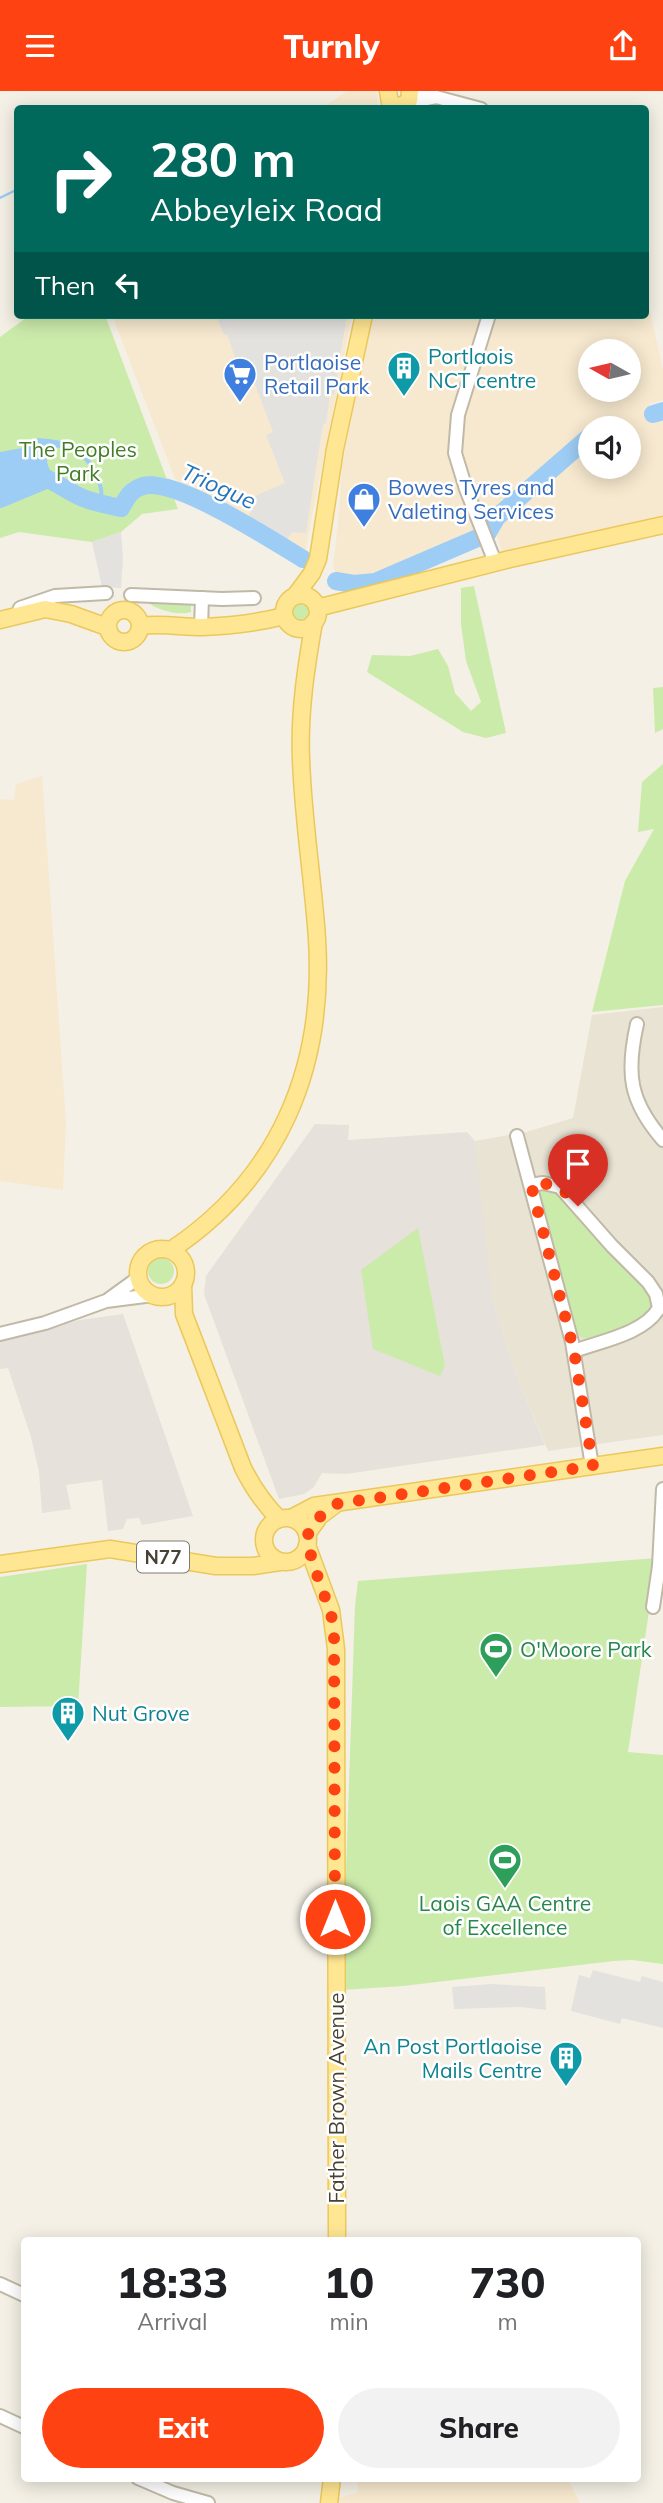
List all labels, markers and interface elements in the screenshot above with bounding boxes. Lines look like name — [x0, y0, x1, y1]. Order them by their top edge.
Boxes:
text: Turnly — [283, 26, 380, 66]
icon: menu — [21, 27, 59, 65]
icon: share — [604, 27, 642, 65]
text: 280 m — [150, 128, 296, 189]
icon: right — [35, 133, 126, 224]
text: Abbeyleix Road — [150, 189, 383, 229]
icon: left — [109, 266, 147, 304]
text: Then — [35, 269, 95, 302]
north arrow — [578, 339, 640, 403]
map controls — [578, 339, 641, 479]
place label: Portlaois NCT centre — [428, 343, 536, 393]
place label: Portlaoise Retail Park — [264, 349, 370, 399]
building icon: Portlaois NCT centre — [385, 349, 423, 398]
supermarket icon: Portlaoise Retail Park — [221, 355, 259, 404]
button: sound — [578, 416, 641, 479]
park label: The Peoples Park — [19, 436, 137, 486]
water label: Triogue — [177, 457, 261, 515]
place label: Bowes Tyres and Valeting Services — [388, 474, 554, 524]
shop icon: Bowes Tyres and Valeting Services — [345, 480, 383, 529]
pin — [548, 1134, 608, 1206]
icon: arrive — [559, 1145, 597, 1183]
road number: N77 — [137, 1541, 189, 1573]
sports icon: O'Moore Park — [477, 1630, 515, 1679]
place label: O'Moore Park — [520, 1636, 652, 1662]
building icon: Nut Grove — [49, 1694, 87, 1743]
place label: Nut Grove — [92, 1700, 190, 1726]
sports icon: Laois GAA Centre of Excellence — [486, 1841, 524, 1890]
position arrow — [298, 1882, 372, 1956]
place label: Laois GAA Centre of Excellence — [419, 1890, 591, 1940]
street label: Father Brown Avenue — [323, 1993, 349, 2203]
place label: An Post Portlaoise Mails Centre — [363, 2033, 542, 2083]
building icon: An Post Portlaoise Mails Centre — [547, 2039, 585, 2088]
text: 18:33 — [117, 2256, 228, 2309]
text: 10 — [324, 2256, 374, 2309]
text: 730 — [470, 2256, 545, 2309]
text: Arrival — [137, 2307, 208, 2336]
text: min — [329, 2307, 369, 2336]
text: m — [498, 2307, 518, 2336]
button: Exit — [42, 2388, 324, 2468]
button: Share — [338, 2388, 620, 2468]

